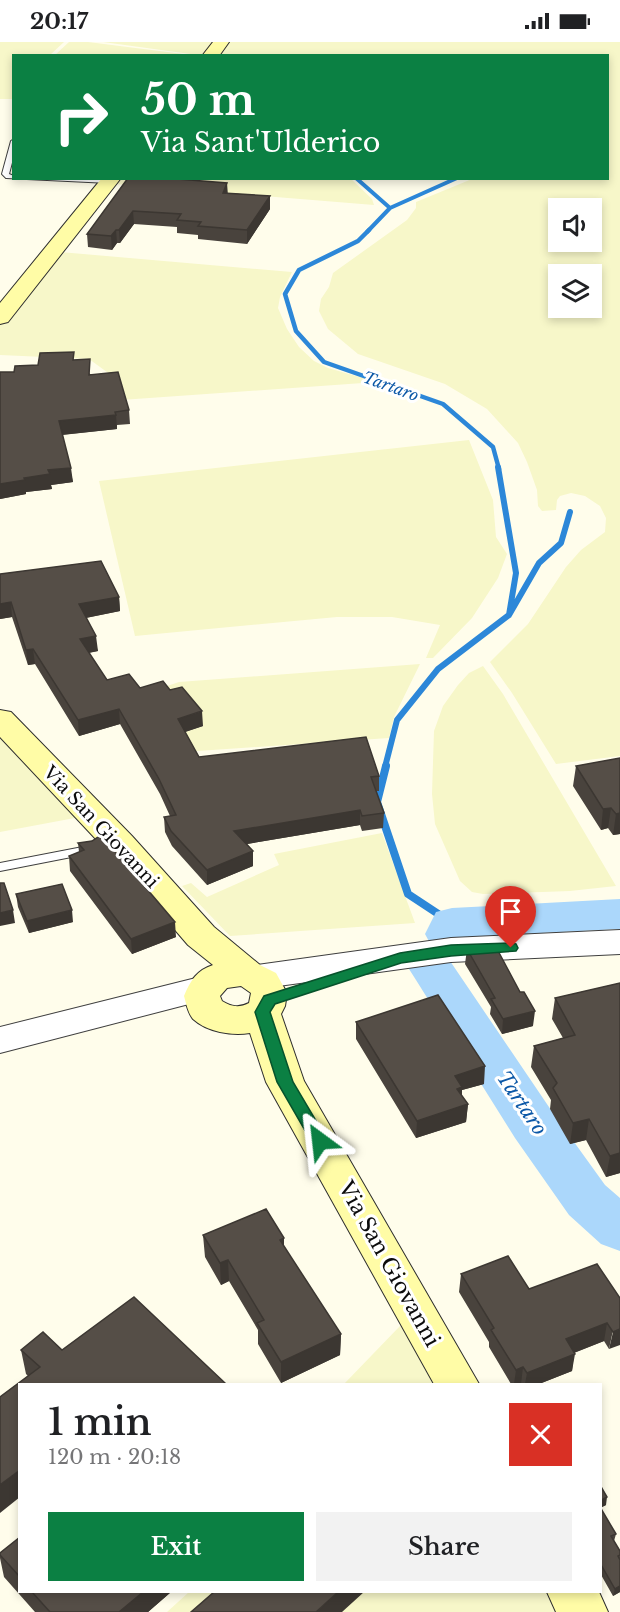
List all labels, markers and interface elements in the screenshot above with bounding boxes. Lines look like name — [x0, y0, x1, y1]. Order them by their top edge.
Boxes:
text: 20:17 — [30, 8, 88, 35]
text: 50 m — [141, 74, 255, 126]
icon: right — [42, 78, 120, 156]
text: Via Sant'Ulderico — [141, 126, 380, 159]
map controls — [548, 198, 602, 318]
button: sound — [548, 198, 602, 252]
button: layers — [548, 264, 602, 318]
water label: Tartaro — [360, 367, 422, 405]
street label: Via San Giovanni — [38, 761, 163, 893]
pin — [485, 886, 536, 948]
icon: arrive — [494, 895, 527, 928]
water label: Tartaro — [492, 1066, 552, 1140]
position arrow — [288, 1109, 352, 1173]
street label: Via San Giovanni — [332, 1176, 445, 1351]
text: 1 min — [48, 1400, 152, 1445]
button: close — [509, 1403, 572, 1466]
text: 120 m · 20:18 — [48, 1445, 181, 1469]
button: Exit — [48, 1512, 304, 1581]
button: Share — [316, 1512, 572, 1581]

